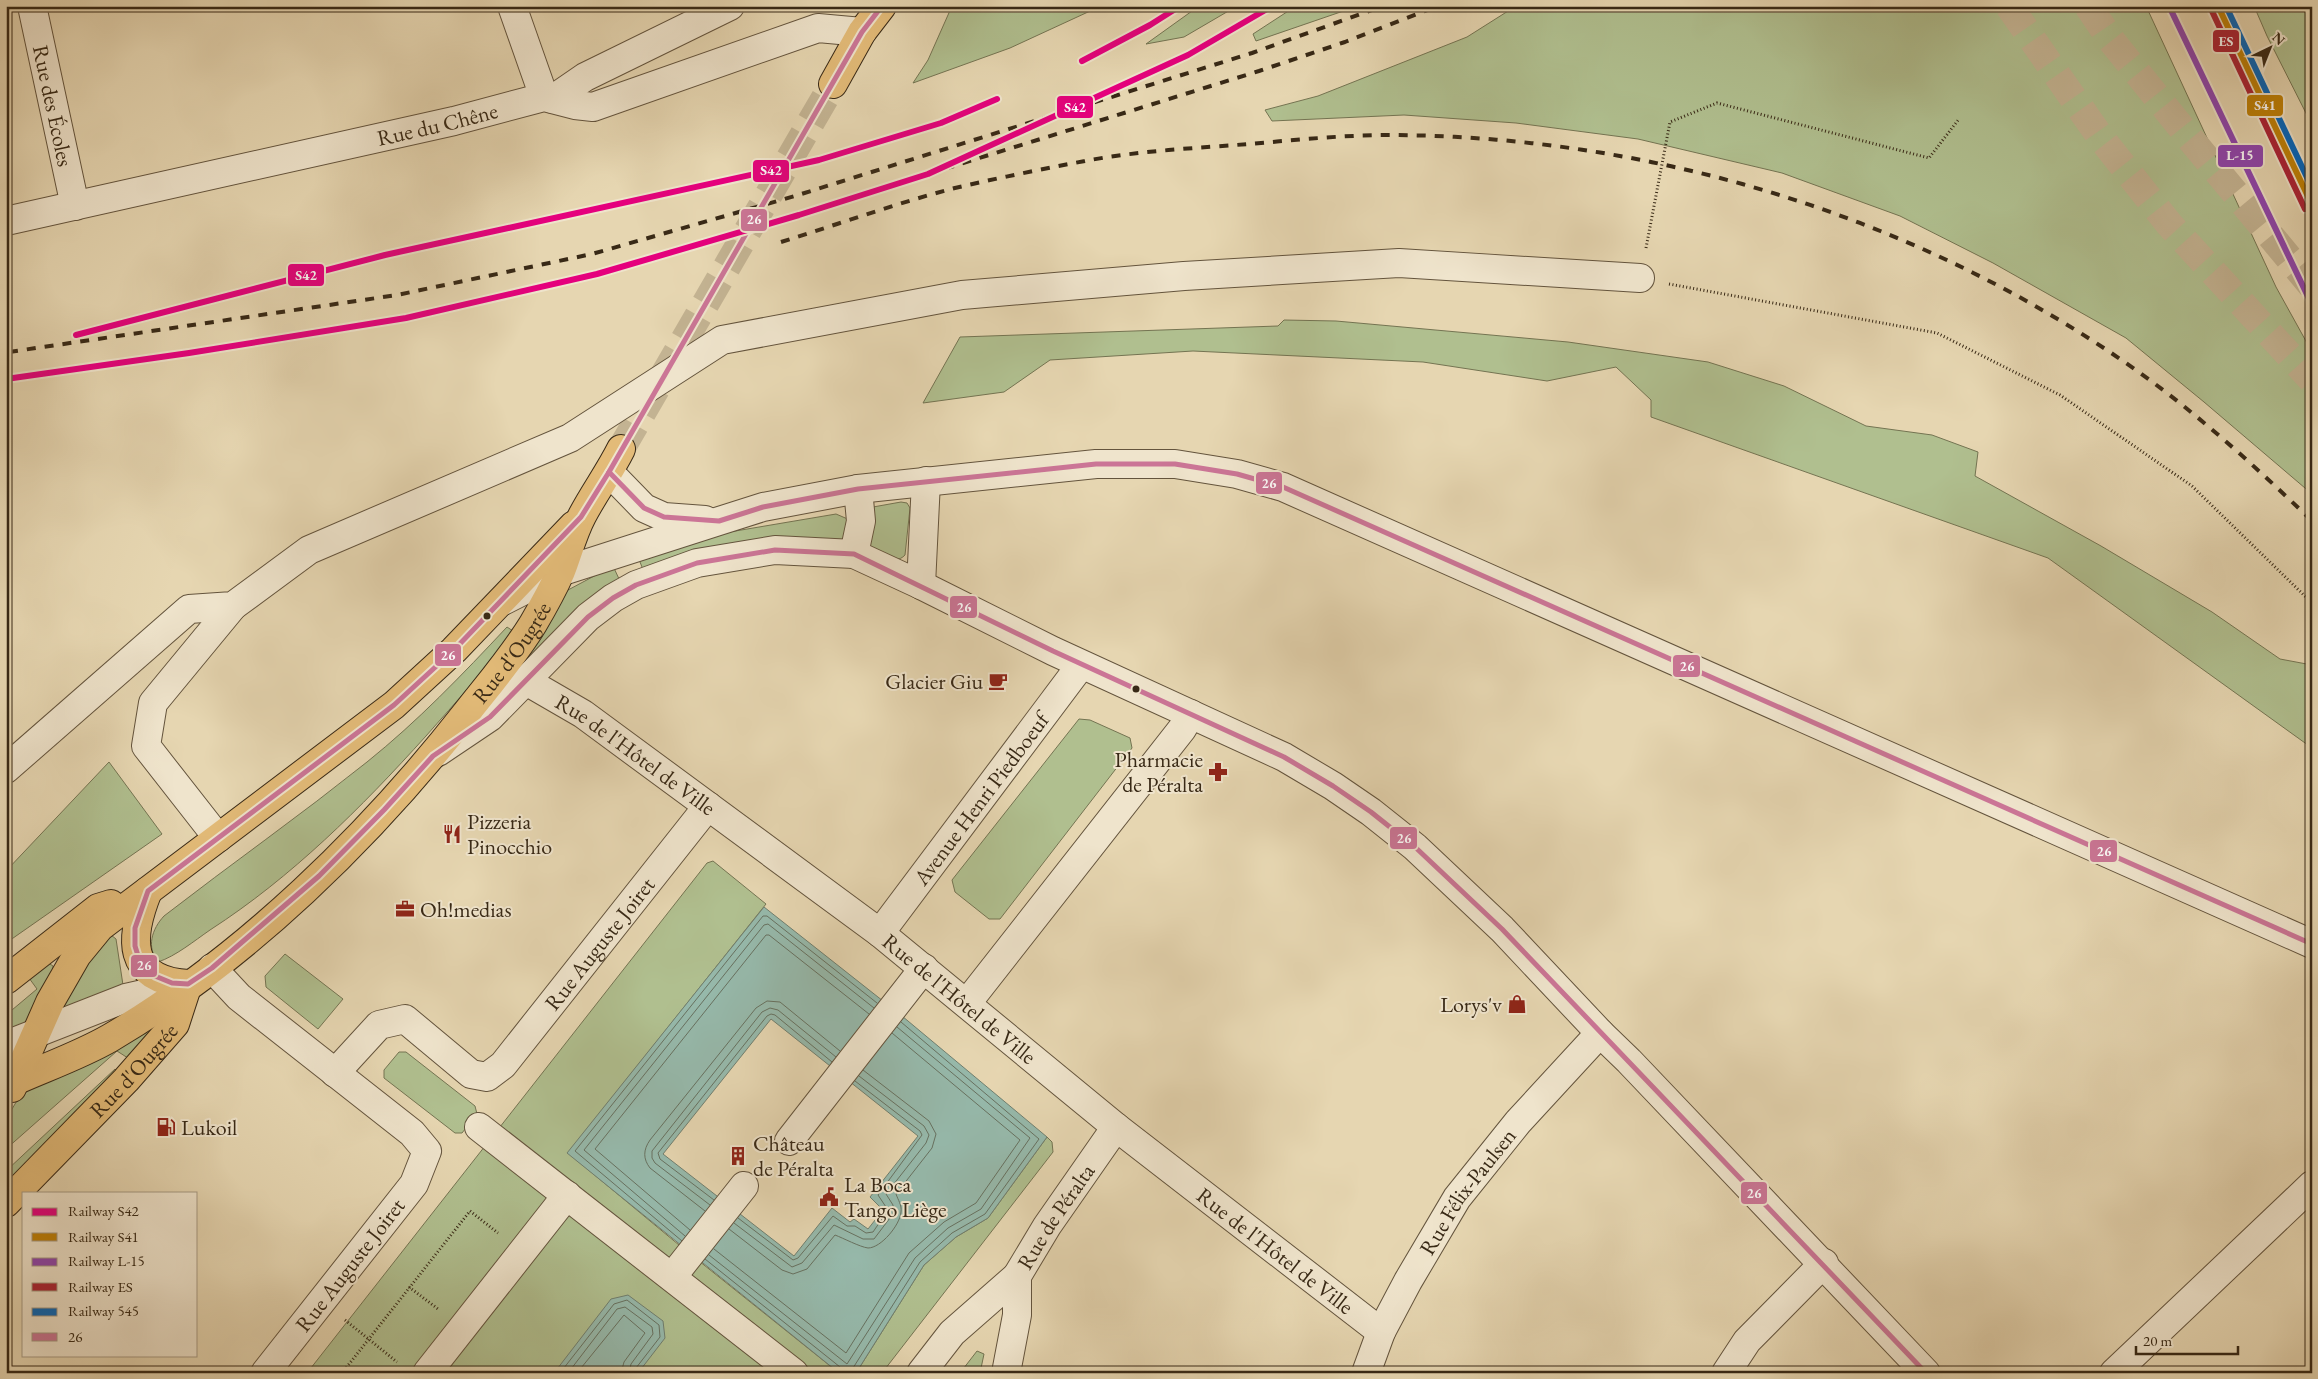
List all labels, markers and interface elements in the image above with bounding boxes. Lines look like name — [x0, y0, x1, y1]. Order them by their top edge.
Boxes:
north arrow — [2246, 22, 2296, 72]
text: N — [2269, 28, 2290, 49]
line badge: ES — [2212, 29, 2240, 53]
text: ES — [2219, 32, 2234, 50]
street label: Rue des Écoles — [26, 42, 81, 169]
line badge: S41 — [2246, 94, 2284, 117]
street label: Rue du Chêne — [374, 95, 501, 152]
line badge: S42 — [1056, 95, 1094, 119]
text: S41 — [2254, 96, 2276, 114]
text: S42 — [1064, 98, 1086, 116]
line badge: L-15 — [2217, 144, 2264, 168]
text: L-15 — [2226, 146, 2254, 164]
line badge: S42 — [752, 159, 790, 183]
text: S42 — [760, 161, 782, 179]
line badge: 26 — [740, 208, 768, 232]
text: 26 — [747, 210, 762, 228]
line badge: S42 — [287, 263, 325, 287]
text: S42 — [295, 266, 317, 284]
line badge: 26 — [1255, 471, 1283, 495]
text: 26 — [1262, 474, 1277, 492]
line badge: 26 — [949, 595, 978, 619]
street label: Rue d'Ougrée — [465, 596, 558, 709]
text: 26 — [957, 598, 972, 616]
unlabelled marker — [482, 611, 492, 621]
line badge: 26 — [434, 643, 462, 667]
text: 26 — [441, 646, 456, 664]
line badge: 26 — [1672, 654, 1701, 678]
text: 26 — [1680, 657, 1695, 675]
place label: Glacier Giu — [885, 667, 983, 696]
cafe icon: Glacier Giu — [987, 670, 1009, 692]
unlabelled marker — [1131, 684, 1141, 694]
street label: Rue de l'Hôtel de Ville — [550, 687, 722, 822]
street label: Avenue Henri Piedboeuf — [906, 704, 1057, 892]
place label: Pharmacie de Péralta — [1115, 745, 1203, 799]
pharmacy icon: Pharmacie de Péralta — [1207, 761, 1229, 783]
place label: Pizzeria Pinocchio — [467, 807, 552, 861]
restaurant icon: Pizzeria Pinocchio — [441, 823, 463, 845]
line badge: 26 — [1389, 826, 1418, 850]
text: 26 — [1397, 829, 1412, 847]
line badge: 26 — [2089, 839, 2118, 863]
text: 26 — [2097, 842, 2112, 860]
street label: Rue Auguste Joiret — [538, 871, 661, 1016]
place label: Oh!medias — [420, 895, 512, 924]
office icon: Oh!medias — [394, 898, 416, 920]
street label: Rue de l'Hôtel de Ville — [877, 927, 1043, 1071]
line badge: 26 — [130, 954, 158, 978]
text: 26 — [137, 956, 152, 974]
place label: Lorys'v — [1440, 990, 1502, 1019]
shop icon: Lorys'v — [1506, 993, 1528, 1015]
street label: Rue d'Ougrée — [83, 1017, 184, 1124]
place label: Lukoil — [181, 1113, 237, 1142]
fuel station icon: Lukoil — [155, 1116, 177, 1138]
street label: Rue Félix-Paulsen — [1412, 1121, 1522, 1260]
place label: Château de Péralta — [753, 1129, 834, 1183]
building icon: Château de Péralta — [727, 1145, 749, 1167]
street label: Rue de Péralta — [1010, 1157, 1101, 1275]
place label: La Boca Tango Liège — [844, 1170, 947, 1224]
street label: Rue de l'Hôtel de Ville — [1191, 1180, 1360, 1321]
line badge: 26 — [1740, 1181, 1768, 1205]
text: 26 — [1747, 1184, 1762, 1202]
public building icon: La Boca Tango Liège — [818, 1186, 840, 1208]
legend — [22, 1192, 198, 1356]
street label: Rue Auguste Joiret — [289, 1192, 411, 1338]
text: Railway S42 — [68, 1201, 140, 1220]
text: Railway S41 — [68, 1227, 139, 1246]
text: Railway L-15 — [68, 1251, 145, 1270]
text: Railway ES — [68, 1277, 133, 1296]
text: Railway 545 — [68, 1301, 139, 1320]
scale bar — [2136, 1324, 2238, 1356]
text: 26 — [68, 1327, 82, 1346]
text: 20 m — [2143, 1331, 2172, 1350]

